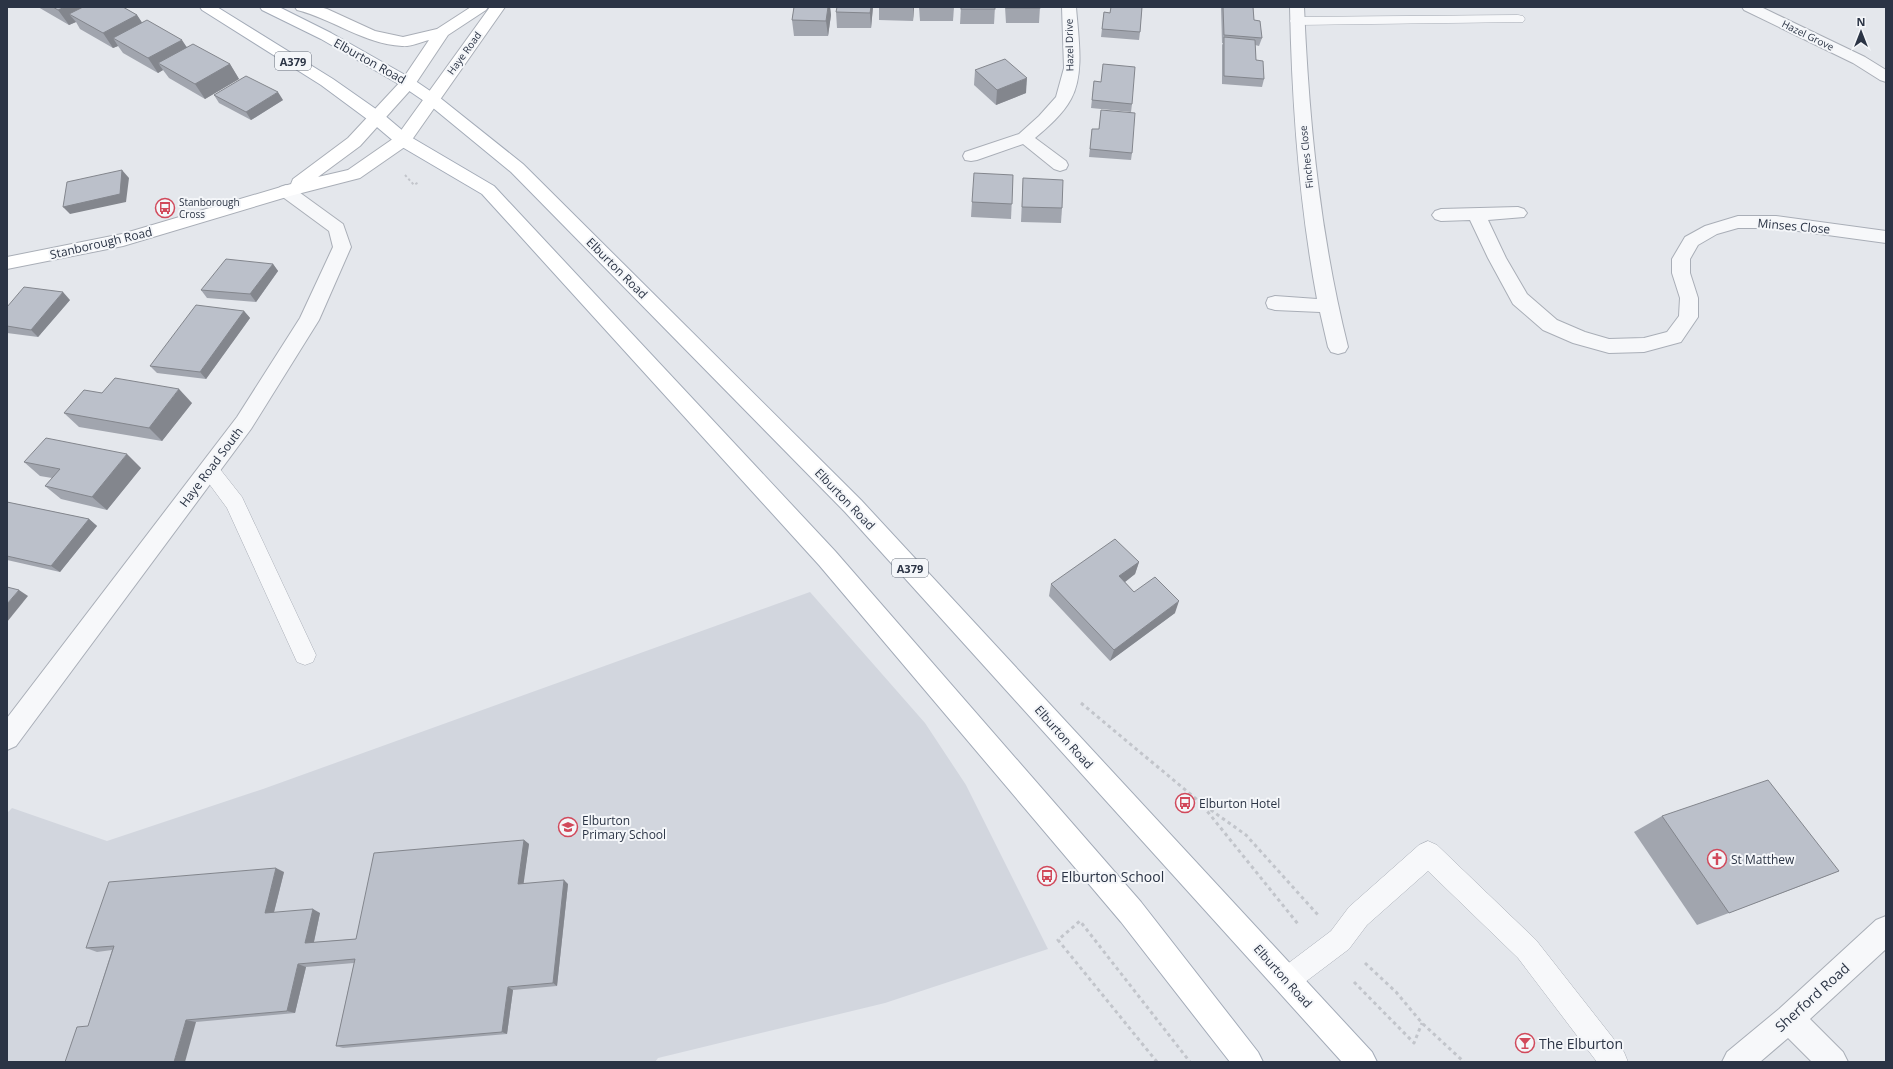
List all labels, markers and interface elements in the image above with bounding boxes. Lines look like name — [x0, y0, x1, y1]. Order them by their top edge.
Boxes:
north arrow — [1841, 12, 1881, 52]
text: N — [1857, 14, 1865, 29]
street label: Hazel Grove — [1780, 16, 1837, 54]
street label: Hazel Drive — [1062, 18, 1076, 72]
street label: Haye Road — [444, 29, 484, 77]
street label: Elburton Road — [331, 34, 409, 88]
road number: A379 — [275, 52, 311, 70]
street label: Finches Close — [1296, 125, 1316, 189]
place label: Stanborough Cross — [179, 195, 240, 221]
bus stop icon: Stanborough Cross — [154, 197, 176, 219]
street label: Minses Close — [1757, 214, 1831, 238]
street label: Stanborough Road — [48, 223, 154, 263]
street label: Elburton Road — [583, 234, 651, 302]
street label: Haye Road South — [175, 424, 247, 510]
street label: Elburton Road — [811, 464, 879, 534]
road number: A379 — [892, 559, 928, 577]
street label: Elburton Road — [1031, 702, 1097, 772]
bus stop icon: Elburton Hotel — [1174, 792, 1196, 814]
place label: Elburton Hotel — [1199, 795, 1280, 812]
place label: Elburton Primary School — [582, 812, 666, 843]
school or university icon: Elburton Primary School — [557, 816, 579, 838]
church icon: St Matthew — [1706, 848, 1728, 870]
place label: St Matthew — [1731, 851, 1795, 868]
bus stop icon: Elburton School — [1036, 865, 1058, 887]
place label: Elburton School — [1061, 867, 1164, 886]
street label: Elburton Road — [1250, 941, 1316, 1011]
street label: Sherford Road — [1771, 958, 1853, 1036]
bar icon: The Elburton — [1514, 1032, 1536, 1054]
place label: The Elburton — [1539, 1034, 1623, 1053]

